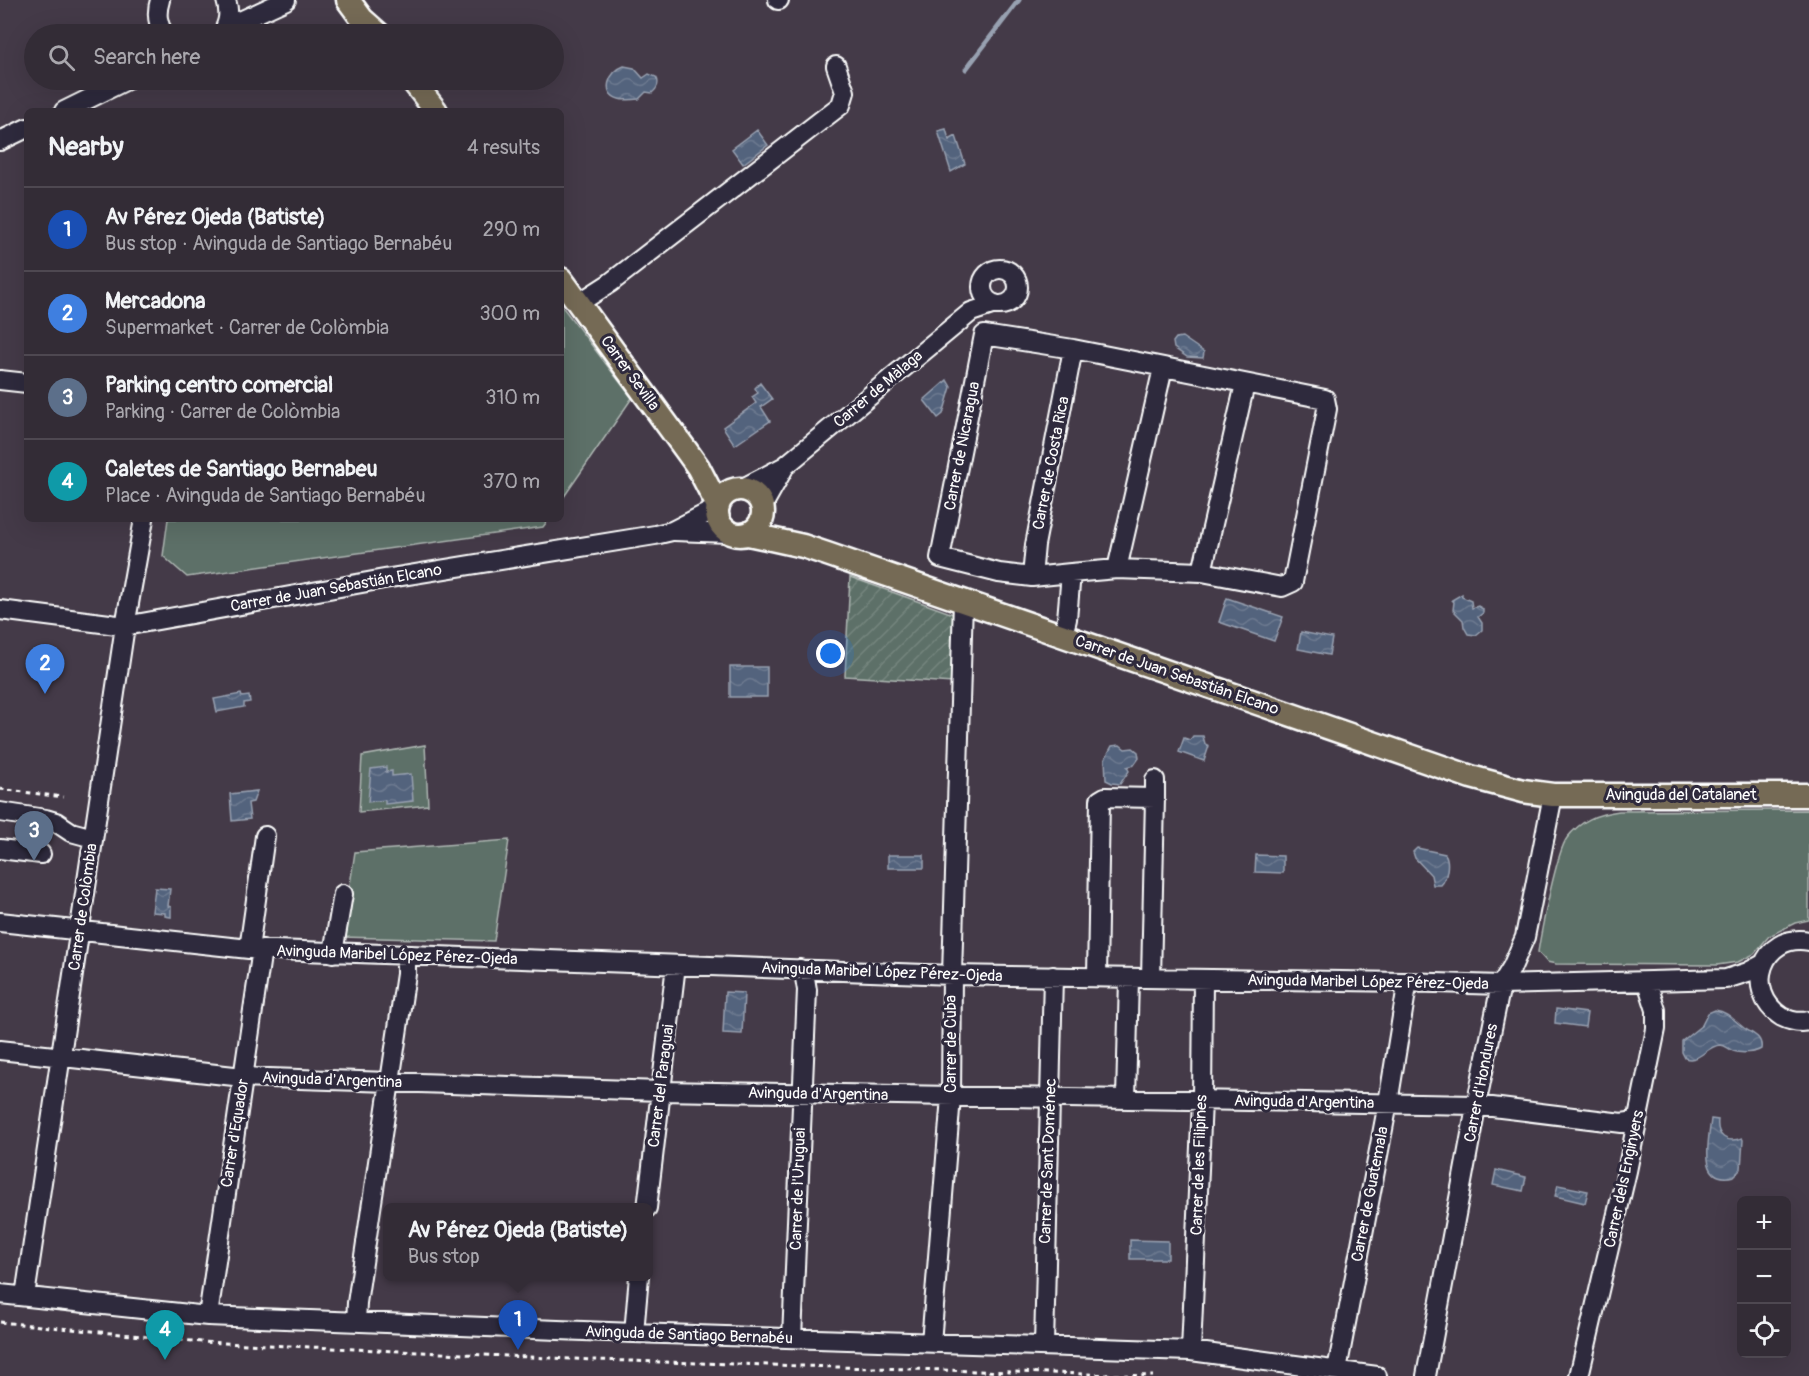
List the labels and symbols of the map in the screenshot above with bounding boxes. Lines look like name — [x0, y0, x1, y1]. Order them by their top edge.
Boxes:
street label: Carrer Sevilla — [596, 332, 664, 414]
street label: Carrer de Màlaga — [829, 346, 927, 432]
street label: Carrer de Nicaragua — [940, 380, 984, 512]
street label: Carrer de Costa Rica — [1028, 395, 1074, 531]
street label: Carrer de Juan Sebastián Elcano — [229, 559, 444, 616]
street label: Carrer de Juan Sebastián Elcano — [1072, 631, 1282, 719]
your location — [816, 639, 845, 668]
pin: 2 — [26, 644, 64, 694]
street label: Avinguda del Catalanet — [1605, 785, 1757, 805]
pin: 3 — [15, 812, 54, 861]
street label: Carrer de Colòmbia — [64, 842, 102, 972]
street label: Avinguda Maribel López Pérez-Ojeda — [276, 941, 518, 969]
street label: Avinguda Maribel López Pérez-Ojeda — [761, 958, 1003, 986]
street label: Avinguda Maribel López Pérez-Ojeda — [1247, 970, 1489, 994]
street label: Carrer de Cuba — [941, 995, 961, 1093]
street label: Carrer d'Hondures — [1460, 1022, 1502, 1144]
street label: Carrer del Paraguai — [644, 1023, 678, 1149]
street label: Avinguda d'Argentina — [261, 1068, 403, 1092]
street label: Carrer d'Equador — [217, 1077, 253, 1189]
street label: Carrer de Sant Doménec — [1035, 1078, 1061, 1244]
street label: Avinguda d'Argentina — [748, 1083, 888, 1105]
street label: Avinguda d'Argentina — [1234, 1091, 1374, 1113]
street label: Carrer de les Filipines — [1187, 1094, 1211, 1236]
street label: Carrer dels Enginyers — [1600, 1108, 1648, 1250]
street label: Carrer de Guatemala — [1347, 1125, 1393, 1263]
street label: Carrer de l'Uruguai — [786, 1127, 810, 1251]
pin: 1 — [498, 1300, 538, 1350]
pin: 4 — [146, 1310, 184, 1360]
street label: Avinguda de Santiago Bernabéu — [585, 1321, 793, 1349]

